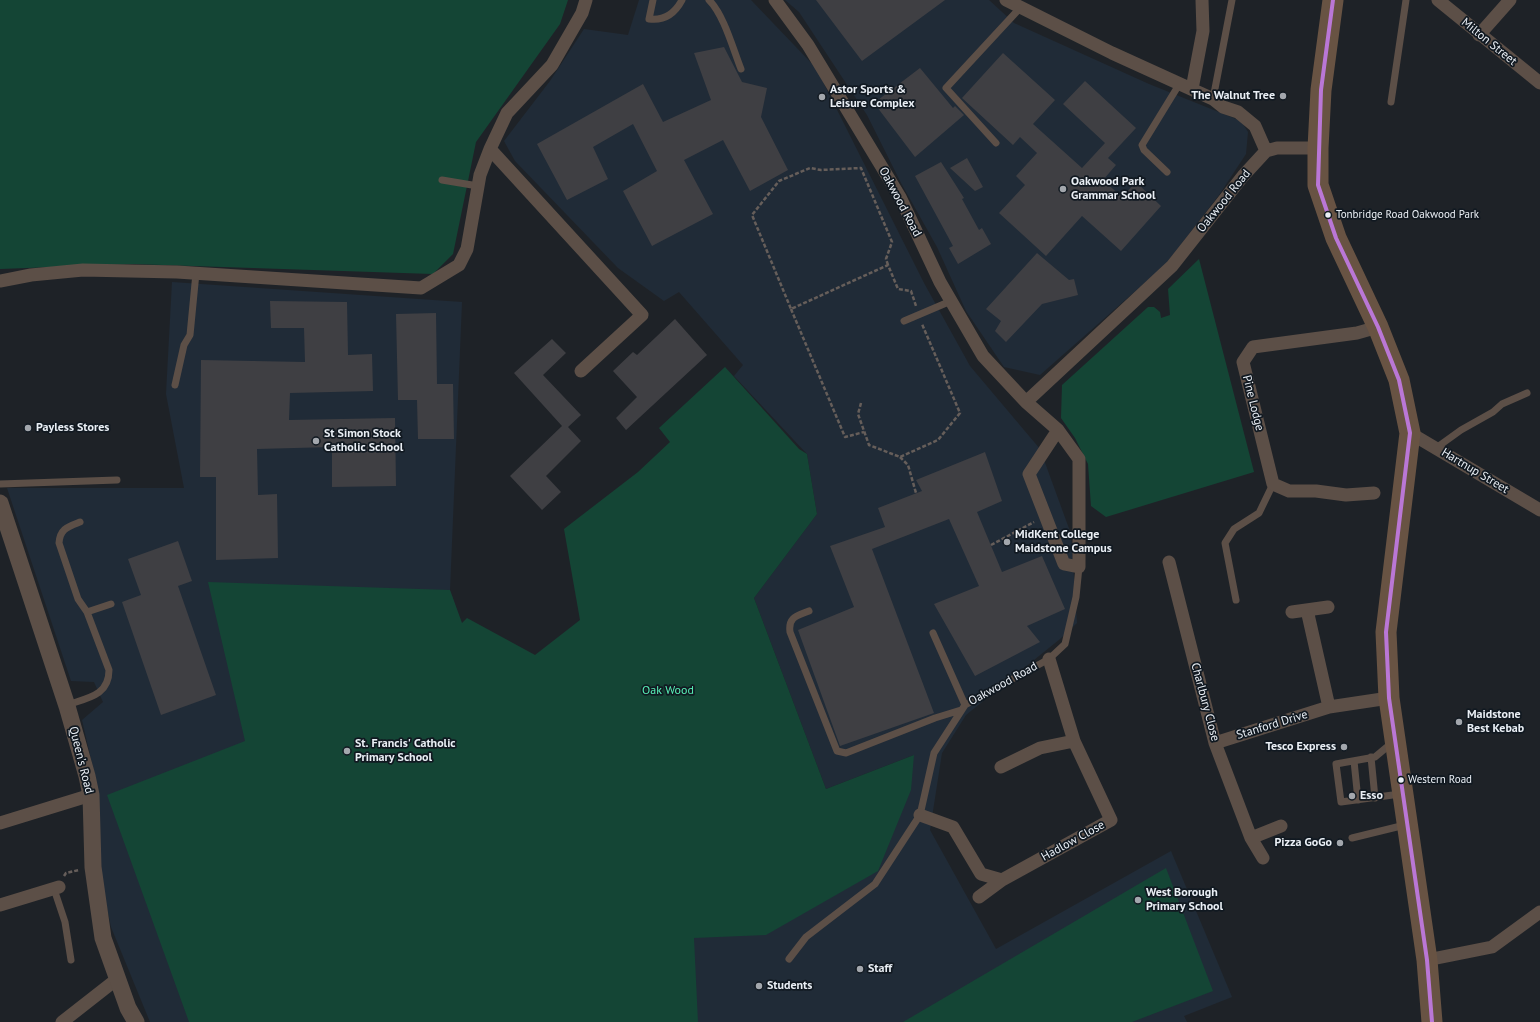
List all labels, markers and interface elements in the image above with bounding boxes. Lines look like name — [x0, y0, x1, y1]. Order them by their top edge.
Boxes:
street label: Milton Street — [1458, 15, 1520, 69]
place label: Astor Sports & Leisure Complex — [830, 83, 914, 111]
place label: The Walnut Tree — [1191, 89, 1275, 103]
marker: The Walnut Tree — [1278, 91, 1288, 101]
marker: Astor Sports & Leisure Complex — [817, 92, 827, 102]
street label: Oakwood Road — [876, 165, 924, 239]
street label: Oakwood Road — [1194, 167, 1254, 235]
place label: Oakwood Park Grammar School — [1071, 175, 1156, 203]
marker: Oakwood Park Grammar School — [1058, 184, 1068, 194]
place label: Tonbridge Road Oakwood Park — [1336, 208, 1479, 222]
marker: Tonbridge Road Oakwood Park — [1323, 210, 1333, 220]
street label: Pine Lodge — [1239, 374, 1267, 432]
place label: Payless Stores — [36, 421, 109, 435]
marker: Payless Stores — [23, 423, 33, 433]
place label: St Simon Stock Catholic School — [324, 427, 403, 455]
marker: St Simon Stock Catholic School — [311, 436, 321, 446]
street label: Hartnup Street — [1439, 445, 1511, 497]
place label: MidKent College Maidstone Campus — [1015, 528, 1112, 556]
marker: MidKent College Maidstone Campus — [1002, 537, 1012, 547]
street label: Oakwood Road — [966, 659, 1040, 709]
street label: Charlbury Close — [1188, 661, 1222, 743]
park label: Oak Wood — [642, 684, 694, 698]
street label: Stanford Drive — [1235, 707, 1309, 743]
place label: Maidstone Best Kebab — [1467, 708, 1524, 736]
marker: Maidstone Best Kebab — [1454, 717, 1464, 727]
street label: Queen's Road — [66, 725, 96, 795]
place label: St. Francis' Catholic Primary School — [355, 737, 456, 765]
place label: Tesco Express — [1266, 740, 1336, 754]
marker: Tesco Express — [1339, 742, 1349, 752]
marker: St. Francis' Catholic Primary School — [342, 746, 352, 756]
place label: Western Road — [1408, 773, 1472, 787]
marker: Western Road — [1396, 775, 1406, 785]
place label: Esso — [1360, 789, 1383, 803]
marker: Esso — [1347, 791, 1357, 801]
street label: Hadlow Close — [1039, 818, 1107, 864]
place label: Pizza GoGo — [1274, 836, 1332, 850]
marker: Pizza GoGo — [1335, 838, 1345, 848]
place label: West Borough Primary School — [1146, 886, 1223, 914]
marker: West Borough Primary School — [1133, 895, 1143, 905]
place label: Staff — [868, 962, 892, 976]
marker: Staff — [855, 964, 865, 974]
place label: Students — [767, 979, 812, 993]
marker: Students — [754, 981, 764, 991]

